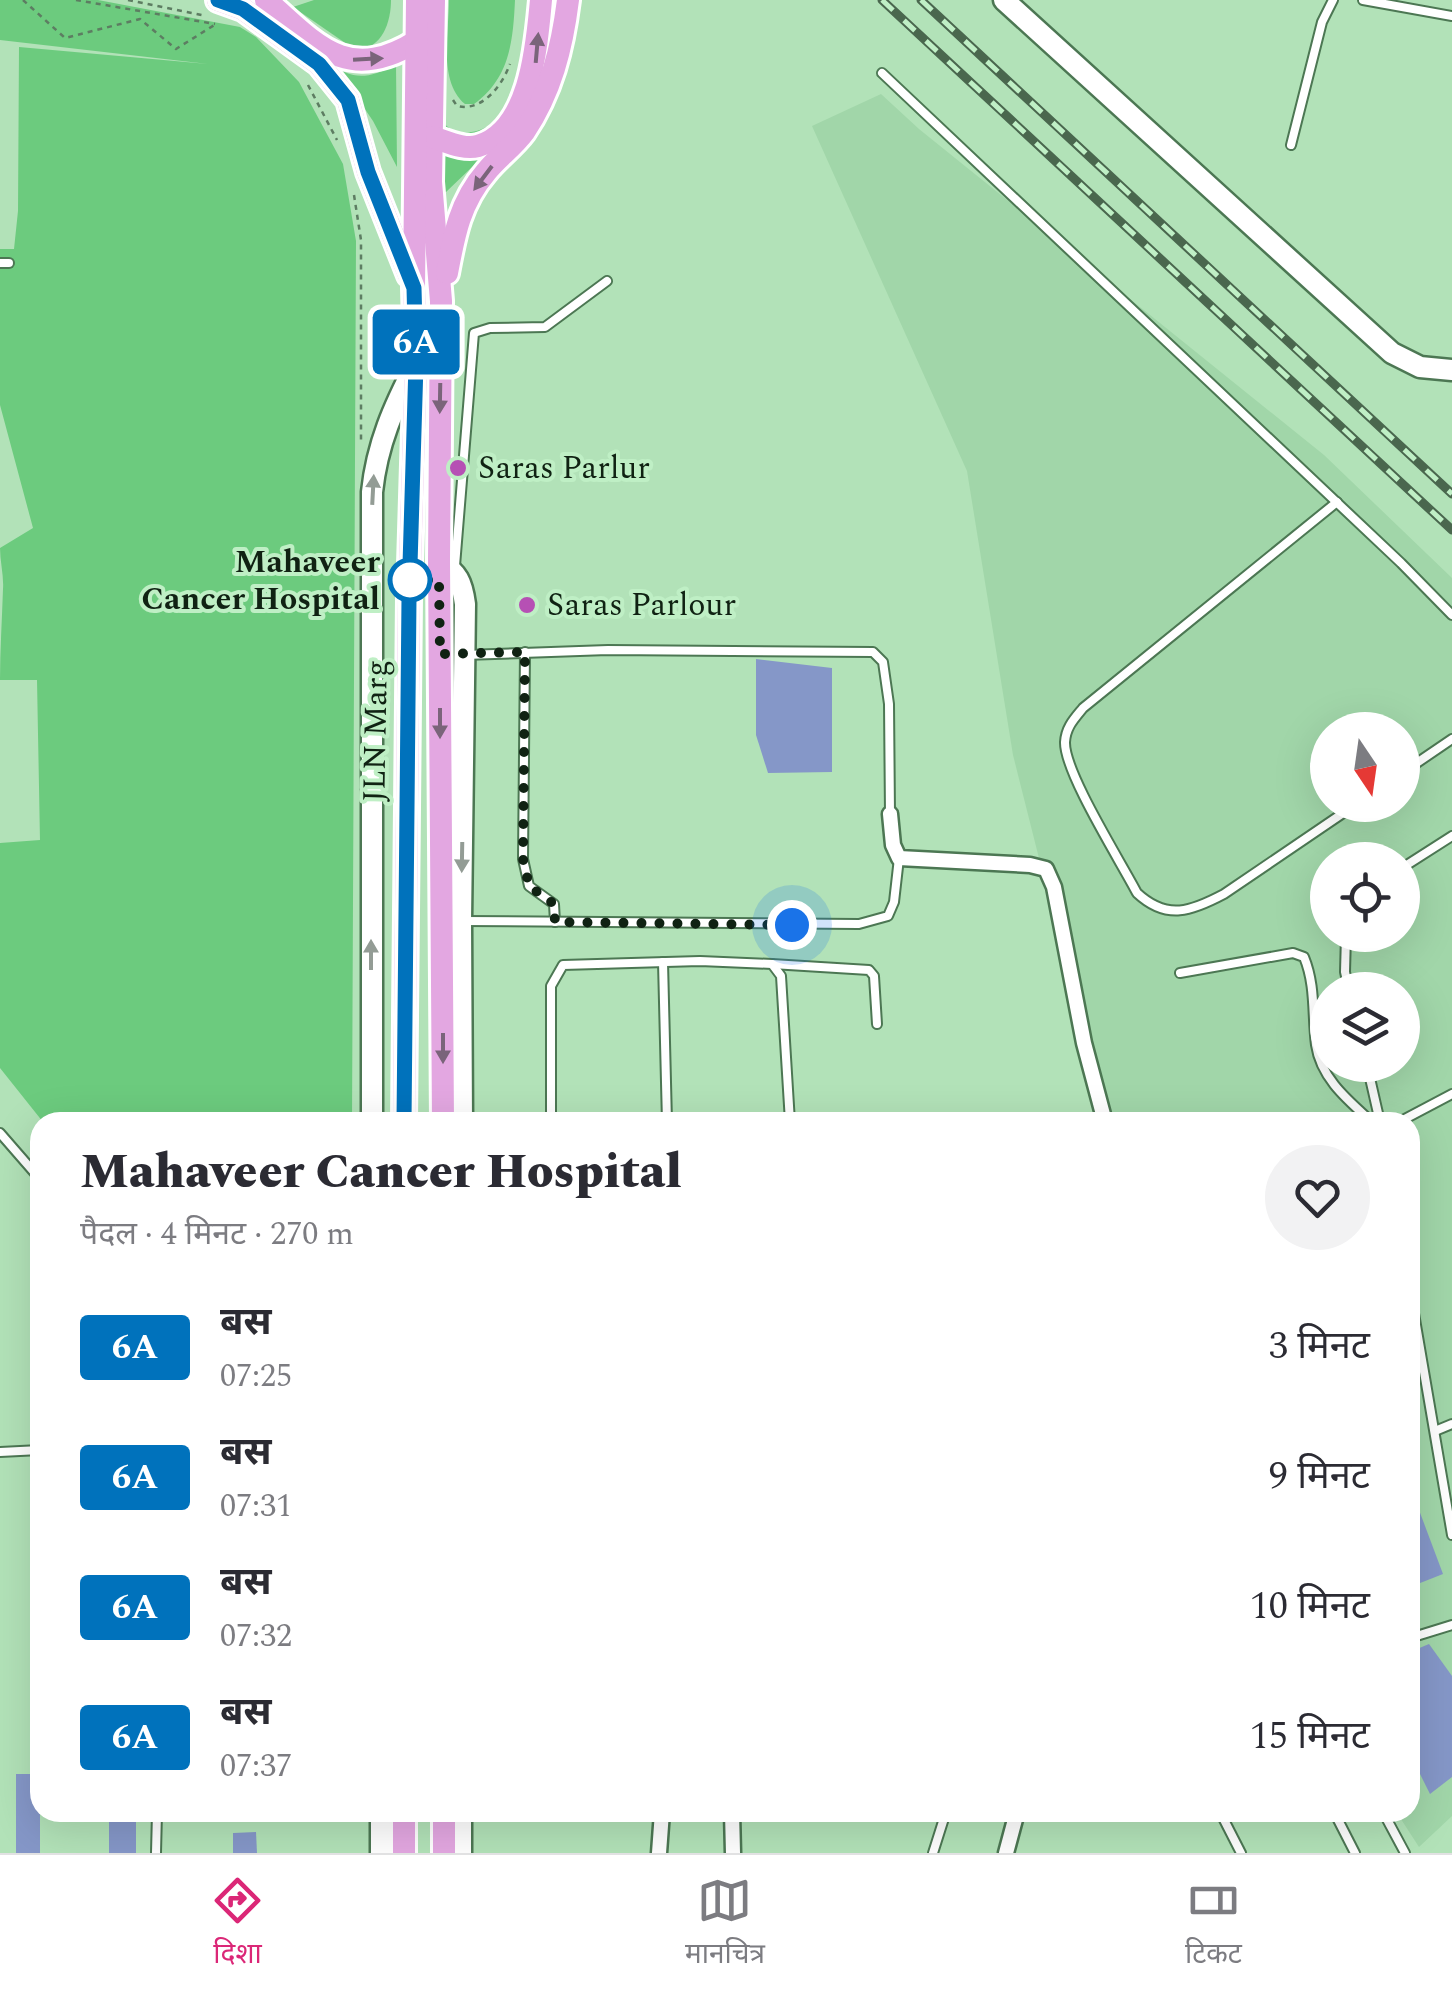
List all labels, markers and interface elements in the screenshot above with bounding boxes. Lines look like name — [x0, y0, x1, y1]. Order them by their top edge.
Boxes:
one-way arrow — [529, 31, 545, 63]
one-way arrow — [353, 51, 384, 67]
one-way arrow — [474, 165, 494, 191]
line badge: 6A — [371, 310, 461, 374]
text: 6A — [393, 316, 439, 369]
one-way arrow — [432, 383, 448, 415]
place label: Saras Parlur — [478, 444, 650, 493]
marker: Saras Parlur — [447, 457, 469, 479]
one-way arrow — [365, 474, 381, 506]
place label: Mahaveer Cancer Hospital — [141, 538, 380, 624]
marker: Mahaveer Cancer Hospital — [389, 559, 431, 601]
place label: Saras Parlour — [547, 581, 736, 630]
marker: Saras Parlour — [516, 594, 538, 616]
street label: JLN Marg — [350, 660, 402, 802]
one-way arrow — [432, 708, 448, 740]
north arrow — [1310, 712, 1420, 822]
map controls — [1310, 712, 1420, 1082]
one-way arrow — [453, 842, 469, 874]
button: locate — [1310, 842, 1420, 952]
your location — [767, 900, 817, 950]
one-way arrow — [363, 939, 379, 971]
button: layers — [1310, 972, 1420, 1082]
one-way arrow — [435, 1033, 451, 1065]
text: Mahaveer Cancer Hospital — [80, 1136, 682, 1209]
button: heart — [1265, 1145, 1370, 1250]
text: पैदल · 4 मिनट · 270 m — [80, 1210, 354, 1259]
text: बस — [220, 1294, 272, 1352]
text: 3 मिनट — [1269, 1318, 1370, 1376]
text: 6A — [112, 1321, 158, 1374]
text: 07:25 — [220, 1352, 292, 1401]
text: बस — [220, 1424, 272, 1482]
text: 9 मिनट — [1269, 1448, 1370, 1506]
text: 6A — [112, 1451, 158, 1504]
text: 07:31 — [220, 1482, 292, 1531]
text: बस — [220, 1554, 272, 1612]
text: 10 मिनट — [1250, 1578, 1370, 1636]
text: 6A — [112, 1581, 158, 1634]
text: 07:32 — [220, 1612, 292, 1661]
text: बस — [220, 1684, 272, 1742]
text: 15 मिनट — [1250, 1708, 1370, 1766]
text: 6A — [112, 1711, 158, 1764]
text: 07:37 — [220, 1742, 292, 1791]
tab: दिशा — [210, 1873, 265, 1976]
tab: मानचित्र — [685, 1873, 765, 1976]
tab: टिकट — [1185, 1873, 1242, 1976]

